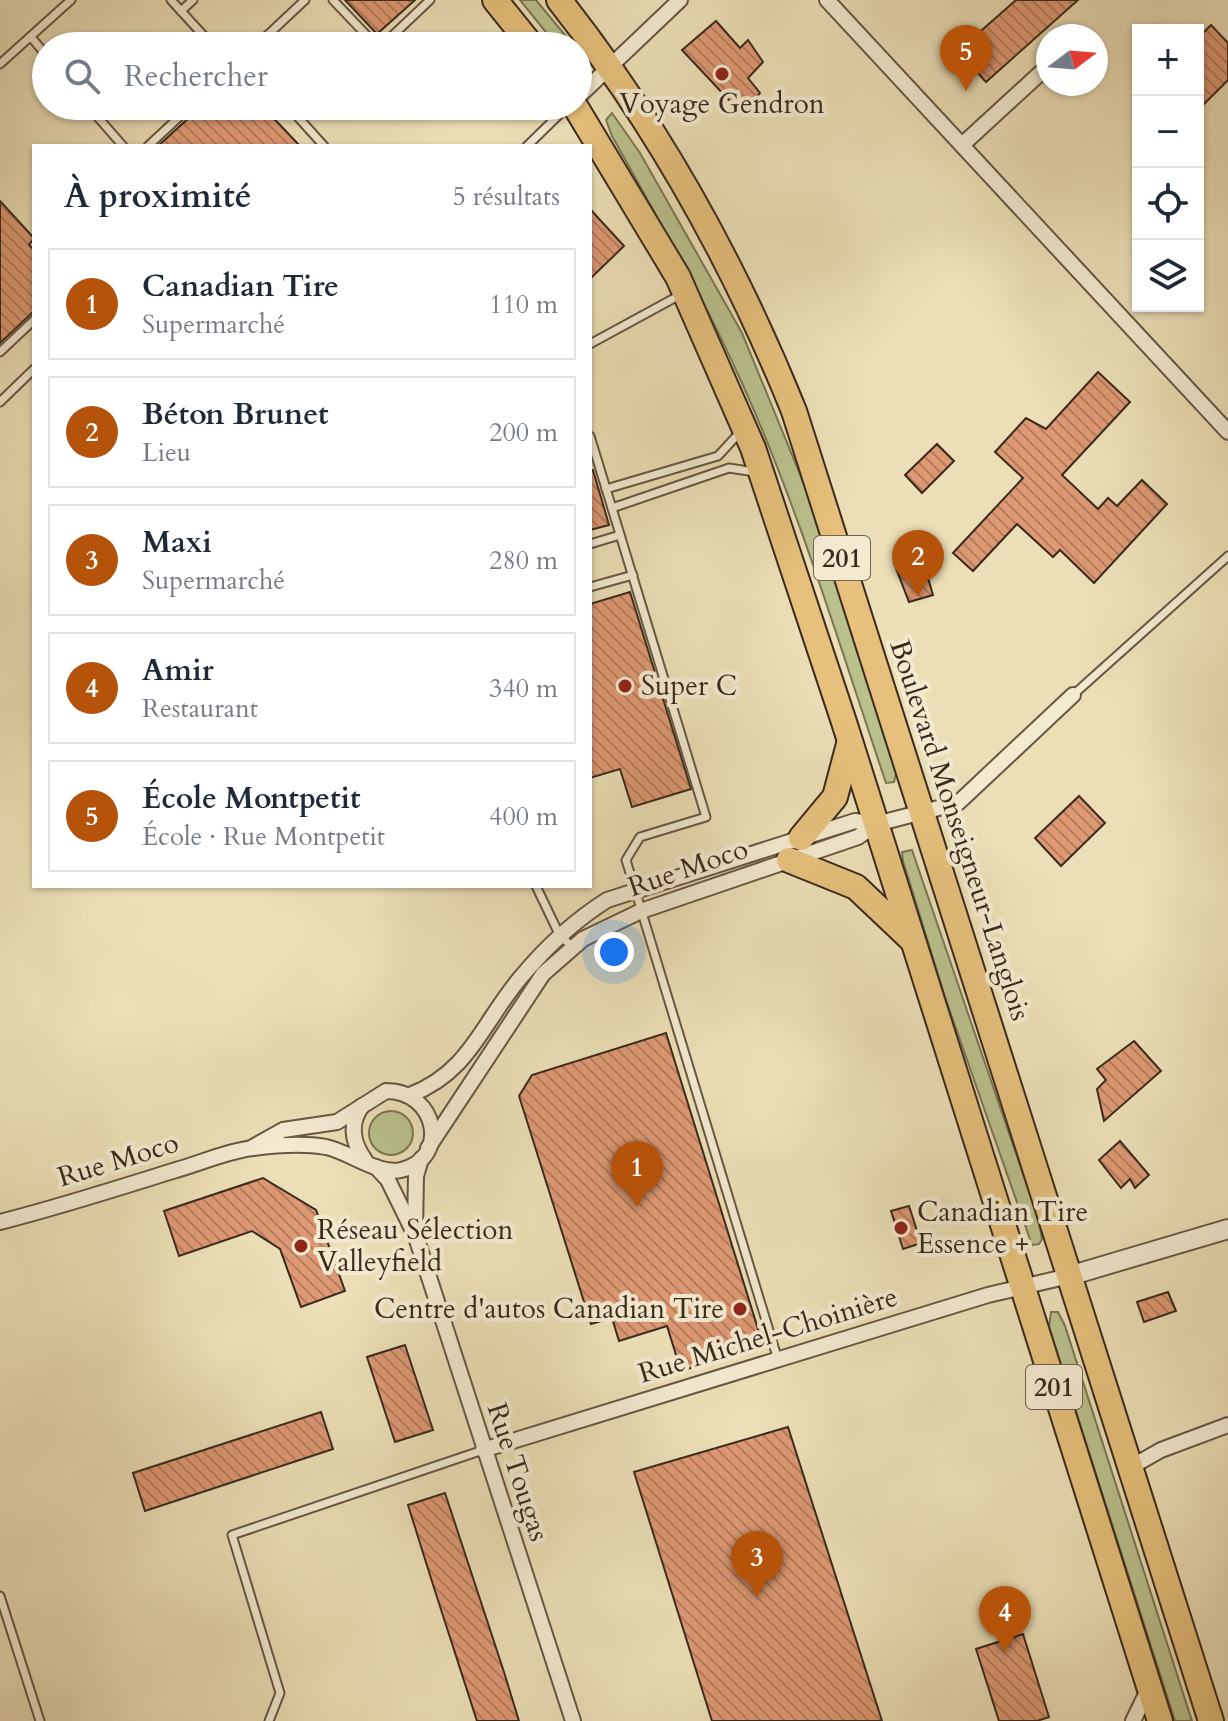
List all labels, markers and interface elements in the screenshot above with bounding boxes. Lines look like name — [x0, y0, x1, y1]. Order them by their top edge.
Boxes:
north arrow — [1036, 24, 1108, 96]
map controls — [1132, 24, 1204, 312]
button: + — [1132, 24, 1204, 96]
pin: 5 — [940, 25, 992, 91]
search box — [32, 32, 592, 120]
icon: search — [60, 54, 104, 98]
text: Rechercher — [124, 56, 268, 97]
marker: Voyage Gendron — [713, 65, 731, 83]
place label: Voyage Gendron — [619, 85, 825, 123]
button: − — [1132, 96, 1204, 168]
button: locate — [1132, 168, 1204, 240]
text: À proximité — [64, 173, 251, 219]
text: 5 résultats — [452, 179, 560, 214]
button: layers — [1132, 240, 1204, 312]
text: Canadian Tire — [142, 266, 339, 307]
text: 1 — [85, 287, 99, 322]
text: 110 m — [489, 287, 558, 322]
text: Supermarché — [142, 307, 285, 342]
text: Béton Brunet — [142, 394, 329, 435]
text: 2 — [85, 415, 99, 450]
text: 200 m — [489, 415, 558, 450]
text: Lieu — [142, 435, 191, 470]
text: Maxi — [142, 522, 212, 563]
pin: 2 — [892, 530, 944, 596]
road number: 201 — [814, 536, 870, 580]
text: 3 — [85, 543, 99, 578]
text: 280 m — [489, 543, 558, 578]
text: Supermarché — [142, 563, 285, 598]
street label: Boulevard Monseigneur-Langlois — [880, 635, 1040, 1025]
text: Amir — [142, 650, 214, 691]
place label: Super C — [641, 667, 737, 705]
text: 4 — [85, 671, 99, 706]
text: 340 m — [489, 671, 558, 706]
marker: Super C — [616, 677, 634, 695]
text: Restaurant — [142, 691, 258, 726]
text: École Montpetit — [142, 778, 361, 819]
text: 5 — [85, 799, 99, 834]
text: 400 m — [489, 799, 558, 834]
text: École · Rue Montpetit — [142, 819, 385, 854]
street label: Rue Moco — [623, 830, 753, 906]
your location — [594, 932, 634, 972]
street label: Rue Moco — [53, 1124, 183, 1196]
pin: 1 — [611, 1141, 663, 1207]
place label: Canadian Tire Essence + — [917, 1193, 1088, 1263]
place label: Réseau Sélection Valleyfield — [317, 1211, 513, 1281]
marker: Canadian Tire Essence + — [892, 1219, 910, 1237]
marker: Réseau Sélection Valleyfield — [292, 1237, 310, 1255]
street label: Rue Michel-Choinière — [634, 1278, 902, 1392]
place label: Centre d'autos Canadian Tire — [374, 1290, 724, 1328]
marker: Centre d'autos Canadian Tire — [731, 1300, 749, 1318]
road number: 201 — [1026, 1365, 1082, 1409]
street label: Rue Tougas — [478, 1398, 558, 1546]
pin: 3 — [731, 1531, 783, 1597]
pin: 4 — [979, 1586, 1031, 1652]

